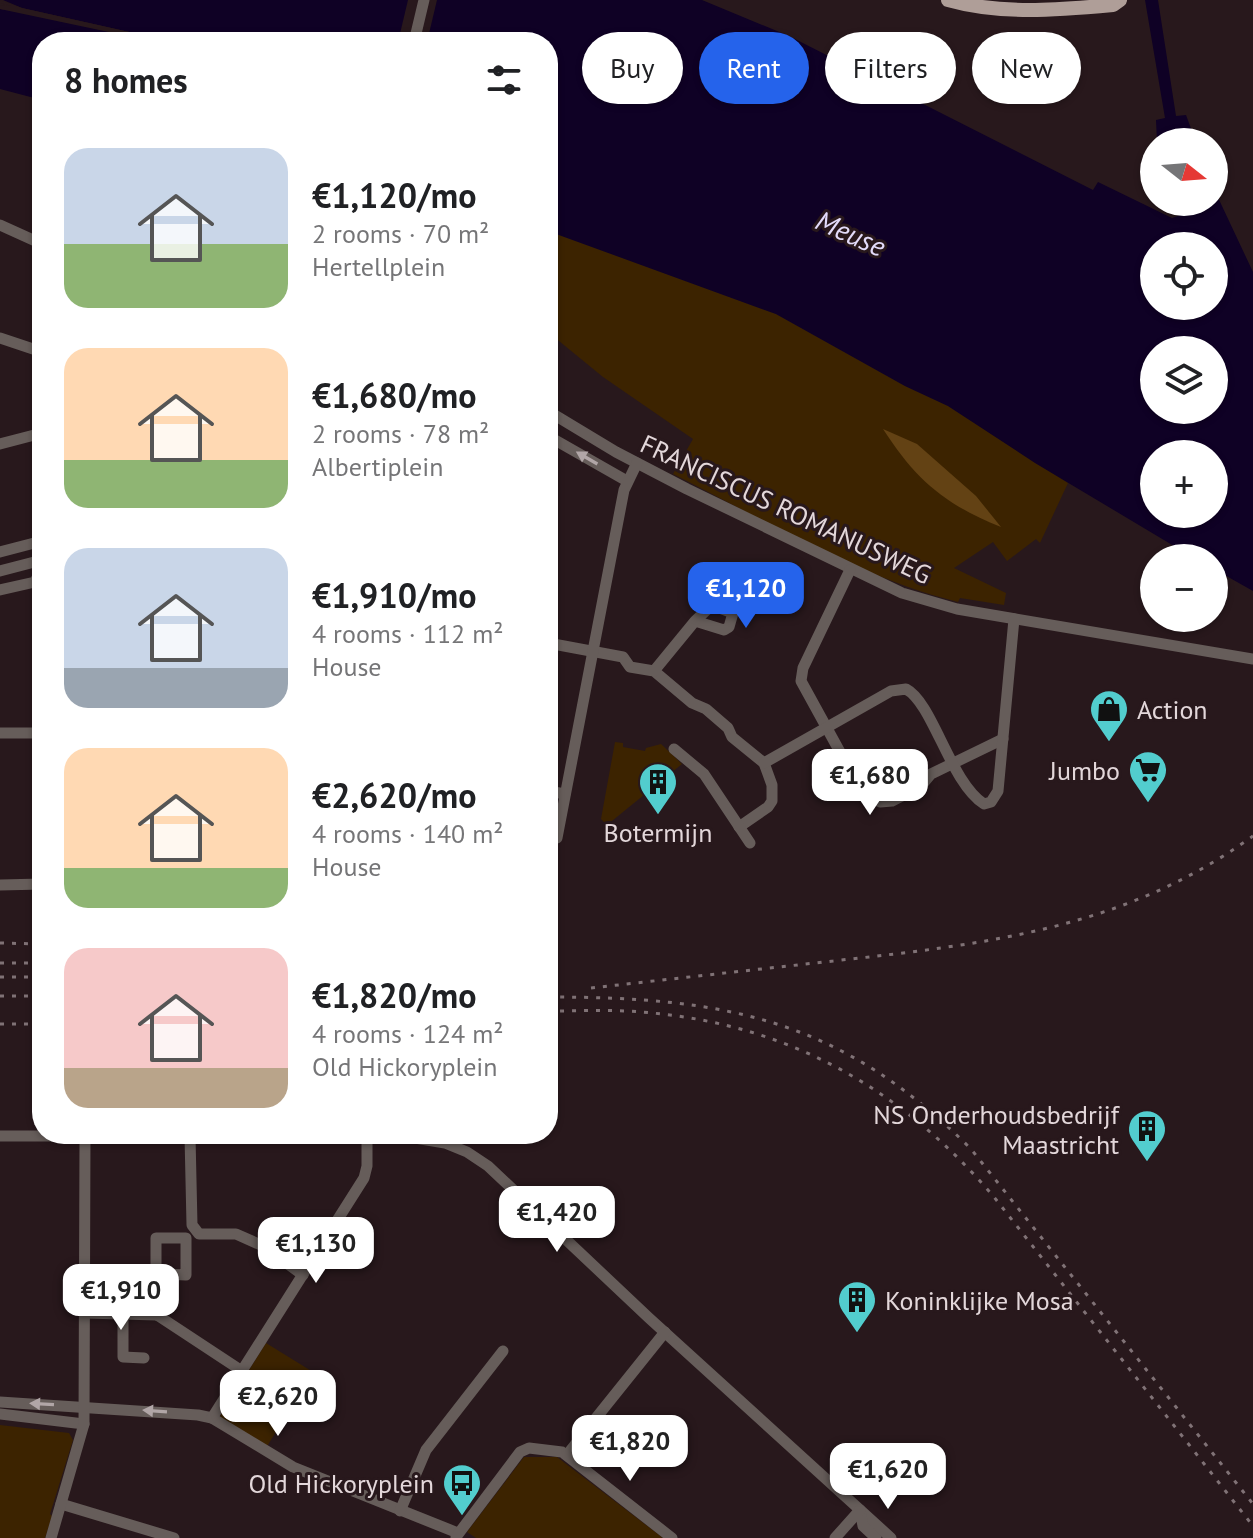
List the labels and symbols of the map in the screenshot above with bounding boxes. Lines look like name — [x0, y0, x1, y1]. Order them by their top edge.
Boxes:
north arrow — [1140, 128, 1228, 216]
water label: Meuse — [810, 201, 892, 265]
street label: FRANCISCUS ROMANUSWEG — [635, 427, 937, 591]
one-way arrow — [576, 451, 598, 465]
pin: €1,120 — [681, 562, 811, 630]
shop icon: Action — [1088, 688, 1130, 743]
place label: Action — [1137, 693, 1208, 726]
pin: €1,680 — [805, 749, 935, 817]
supermarket icon: Jumbo — [1127, 749, 1169, 804]
place label: Jumbo — [1048, 754, 1120, 787]
building icon: Botermijn — [637, 761, 679, 816]
place label: Botermijn — [604, 816, 712, 849]
place label: NS Onderhoudsbedrijf Maastricht — [873, 1098, 1121, 1161]
building icon: NS Onderhoudsbedrijf Maastricht — [1126, 1108, 1168, 1163]
pin: €1,420 — [492, 1186, 622, 1254]
pin: €1,130 — [251, 1217, 381, 1285]
pin: €1,910 — [56, 1264, 186, 1332]
building icon: Koninklijke Mosa — [836, 1279, 878, 1334]
place label: Koninklijke Mosa — [885, 1284, 1074, 1317]
pin: €2,620 — [213, 1370, 343, 1438]
one-way arrow — [29, 1397, 54, 1410]
one-way arrow — [142, 1405, 167, 1418]
pin: €1,820 — [565, 1415, 695, 1483]
pin: €1,620 — [823, 1443, 953, 1511]
bus stop icon: Old Hickoryplein — [441, 1462, 483, 1517]
place label: Old Hickoryplein — [248, 1467, 434, 1500]

